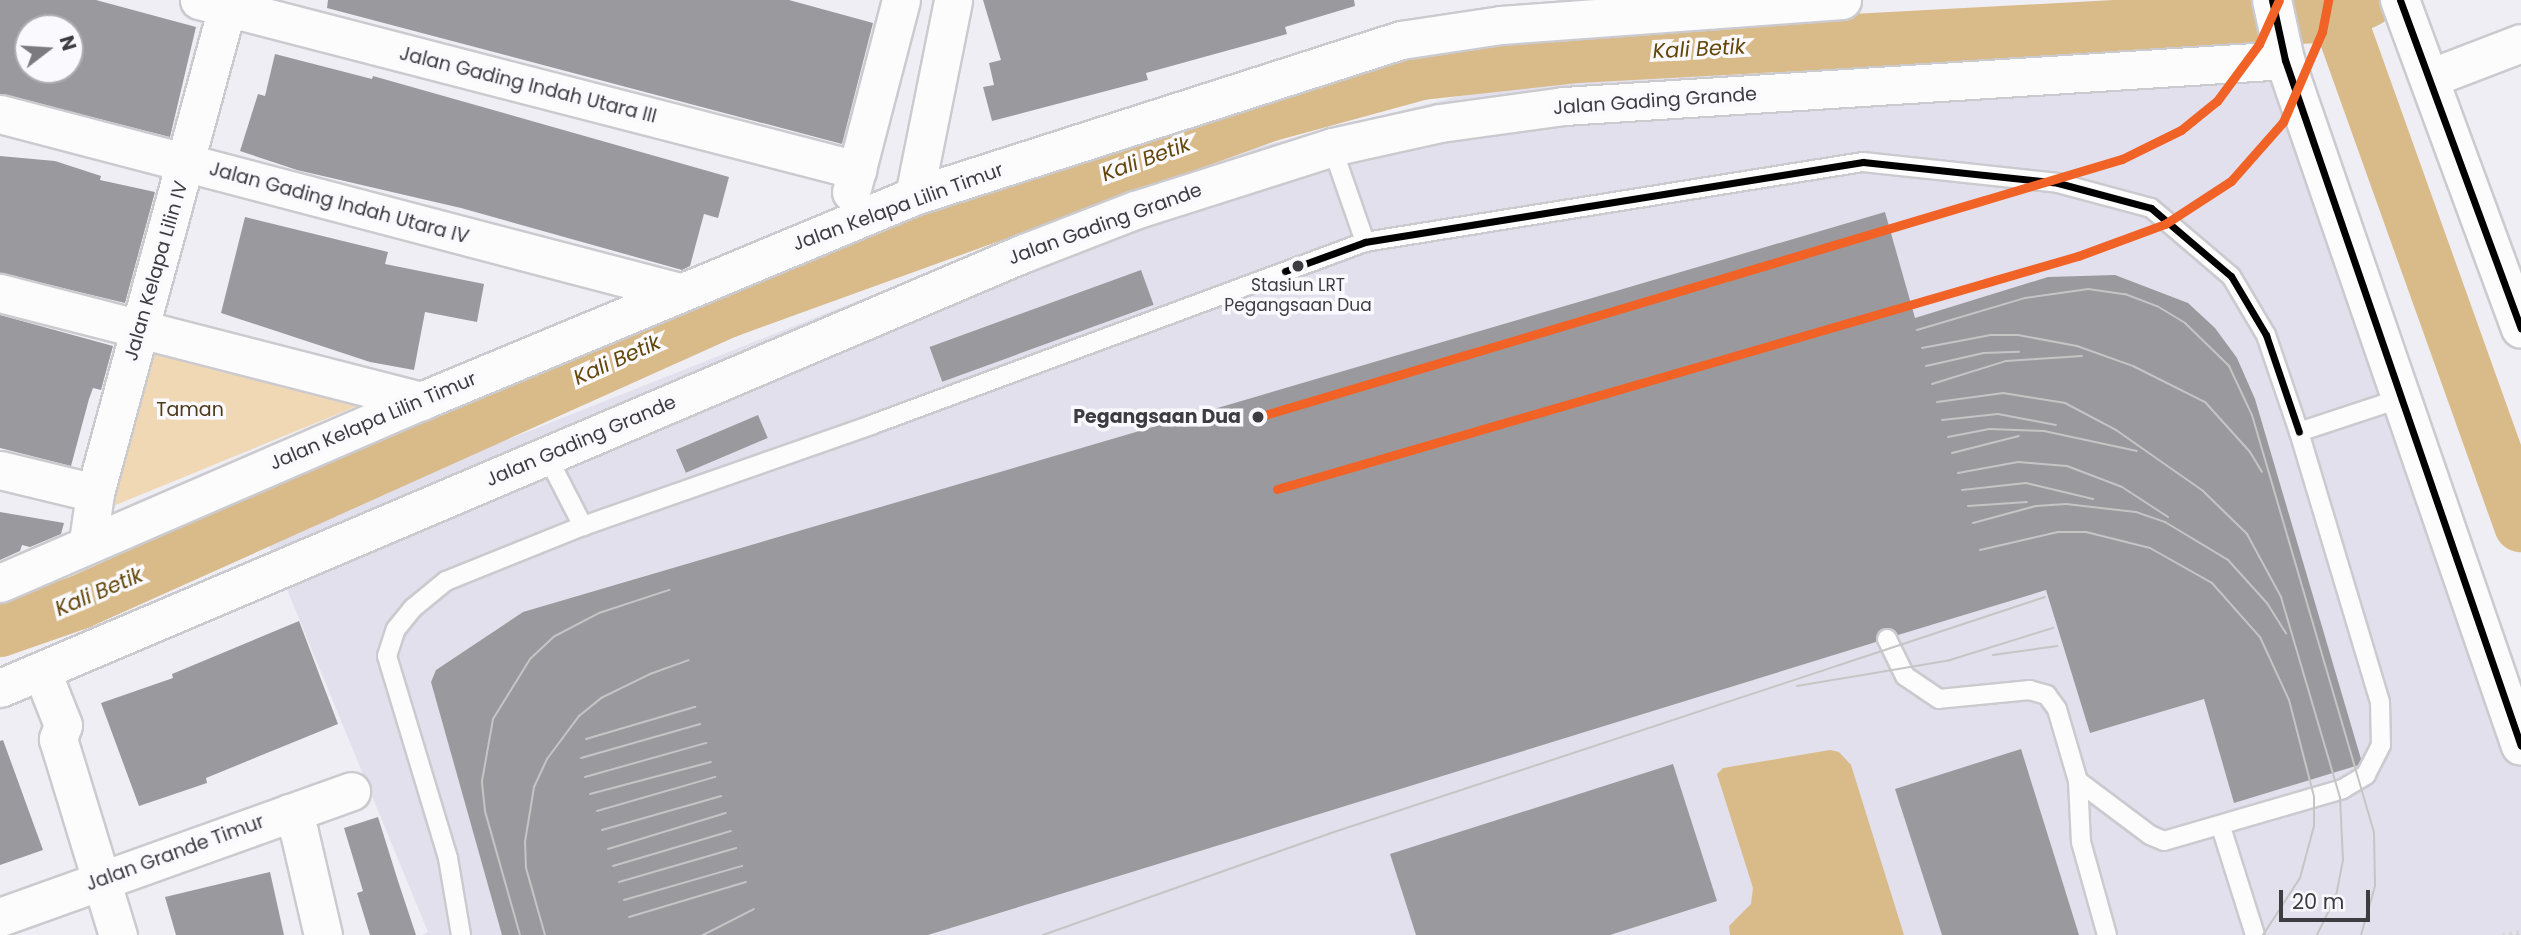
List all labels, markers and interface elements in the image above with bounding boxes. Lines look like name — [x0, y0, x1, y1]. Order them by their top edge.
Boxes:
north arrow — [14, 14, 84, 84]
text: N — [53, 33, 83, 54]
water label: Kali Betik — [1652, 34, 1746, 64]
street label: Jalan Gading Indah Utara III — [397, 42, 659, 128]
street label: Jalan Gading Grande — [1552, 82, 1758, 120]
water label: Kali Betik — [1098, 131, 1194, 187]
street label: Jalan Gading Indah Utara IV — [207, 157, 471, 249]
street label: Jalan Kelapa Lilin Timur — [790, 158, 1006, 256]
street label: Jalan Kelapa Lilin IV — [119, 178, 193, 364]
street label: Jalan Gading Grande — [1005, 178, 1205, 270]
marker: Stasiun LRT Pegangsaan Dua — [1291, 259, 1305, 273]
place label: Stasiun LRT Pegangsaan Dua — [1224, 276, 1372, 316]
water label: Kali Betik — [569, 330, 665, 390]
street label: Jalan Kelapa Lilin Timur — [266, 367, 480, 475]
street label: Jalan Gading Grande — [482, 391, 680, 491]
park label: Taman — [156, 399, 224, 421]
place label: Pegangsaan Dua — [1073, 406, 1241, 428]
marker: Pegangsaan Dua — [1247, 406, 1269, 428]
water label: Kali Betik — [51, 562, 147, 622]
street label: Jalan Grande Timur — [83, 810, 267, 896]
scale bar — [2283, 876, 2374, 920]
text: 20 m — [2292, 887, 2345, 916]

